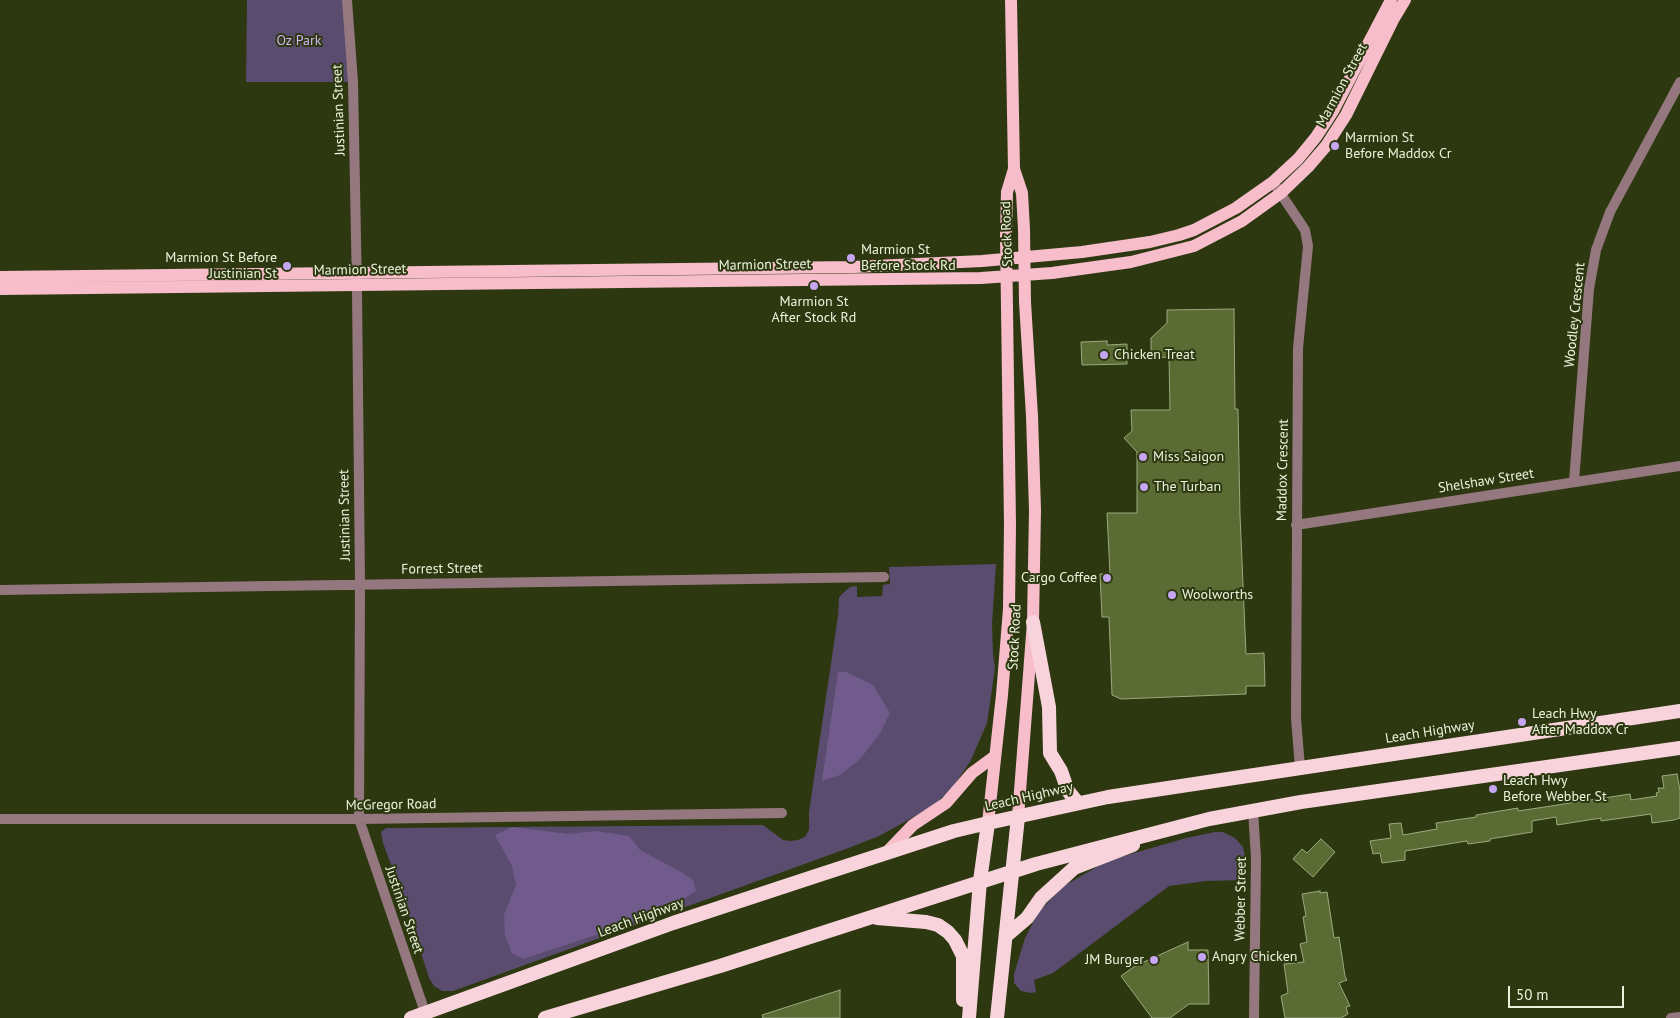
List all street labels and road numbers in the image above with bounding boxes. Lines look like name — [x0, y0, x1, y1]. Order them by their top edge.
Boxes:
street label: Marmion Street — [1313, 40, 1371, 130]
street label: Justinian Street — [329, 64, 349, 156]
street label: Stock Road — [997, 201, 1017, 267]
street label: Marmion Street — [719, 256, 811, 274]
street label: Marmion Street — [314, 261, 406, 279]
street label: Woodley Crescent — [1561, 262, 1589, 368]
street label: Maddox Crescent — [1274, 419, 1292, 521]
street label: Shelshaw Street — [1437, 465, 1535, 497]
street label: Justinian Street — [336, 469, 354, 561]
street label: Forrest Street — [401, 560, 483, 578]
street label: Stock Road — [1005, 604, 1025, 670]
street label: Leach Highway — [1384, 717, 1476, 747]
street label: Leach Highway — [983, 779, 1075, 815]
street label: McGregor Road — [345, 796, 437, 814]
street label: Webber Street — [1232, 857, 1250, 941]
street label: Justinian Street — [381, 864, 427, 956]
street label: Leach Highway — [596, 895, 686, 941]

